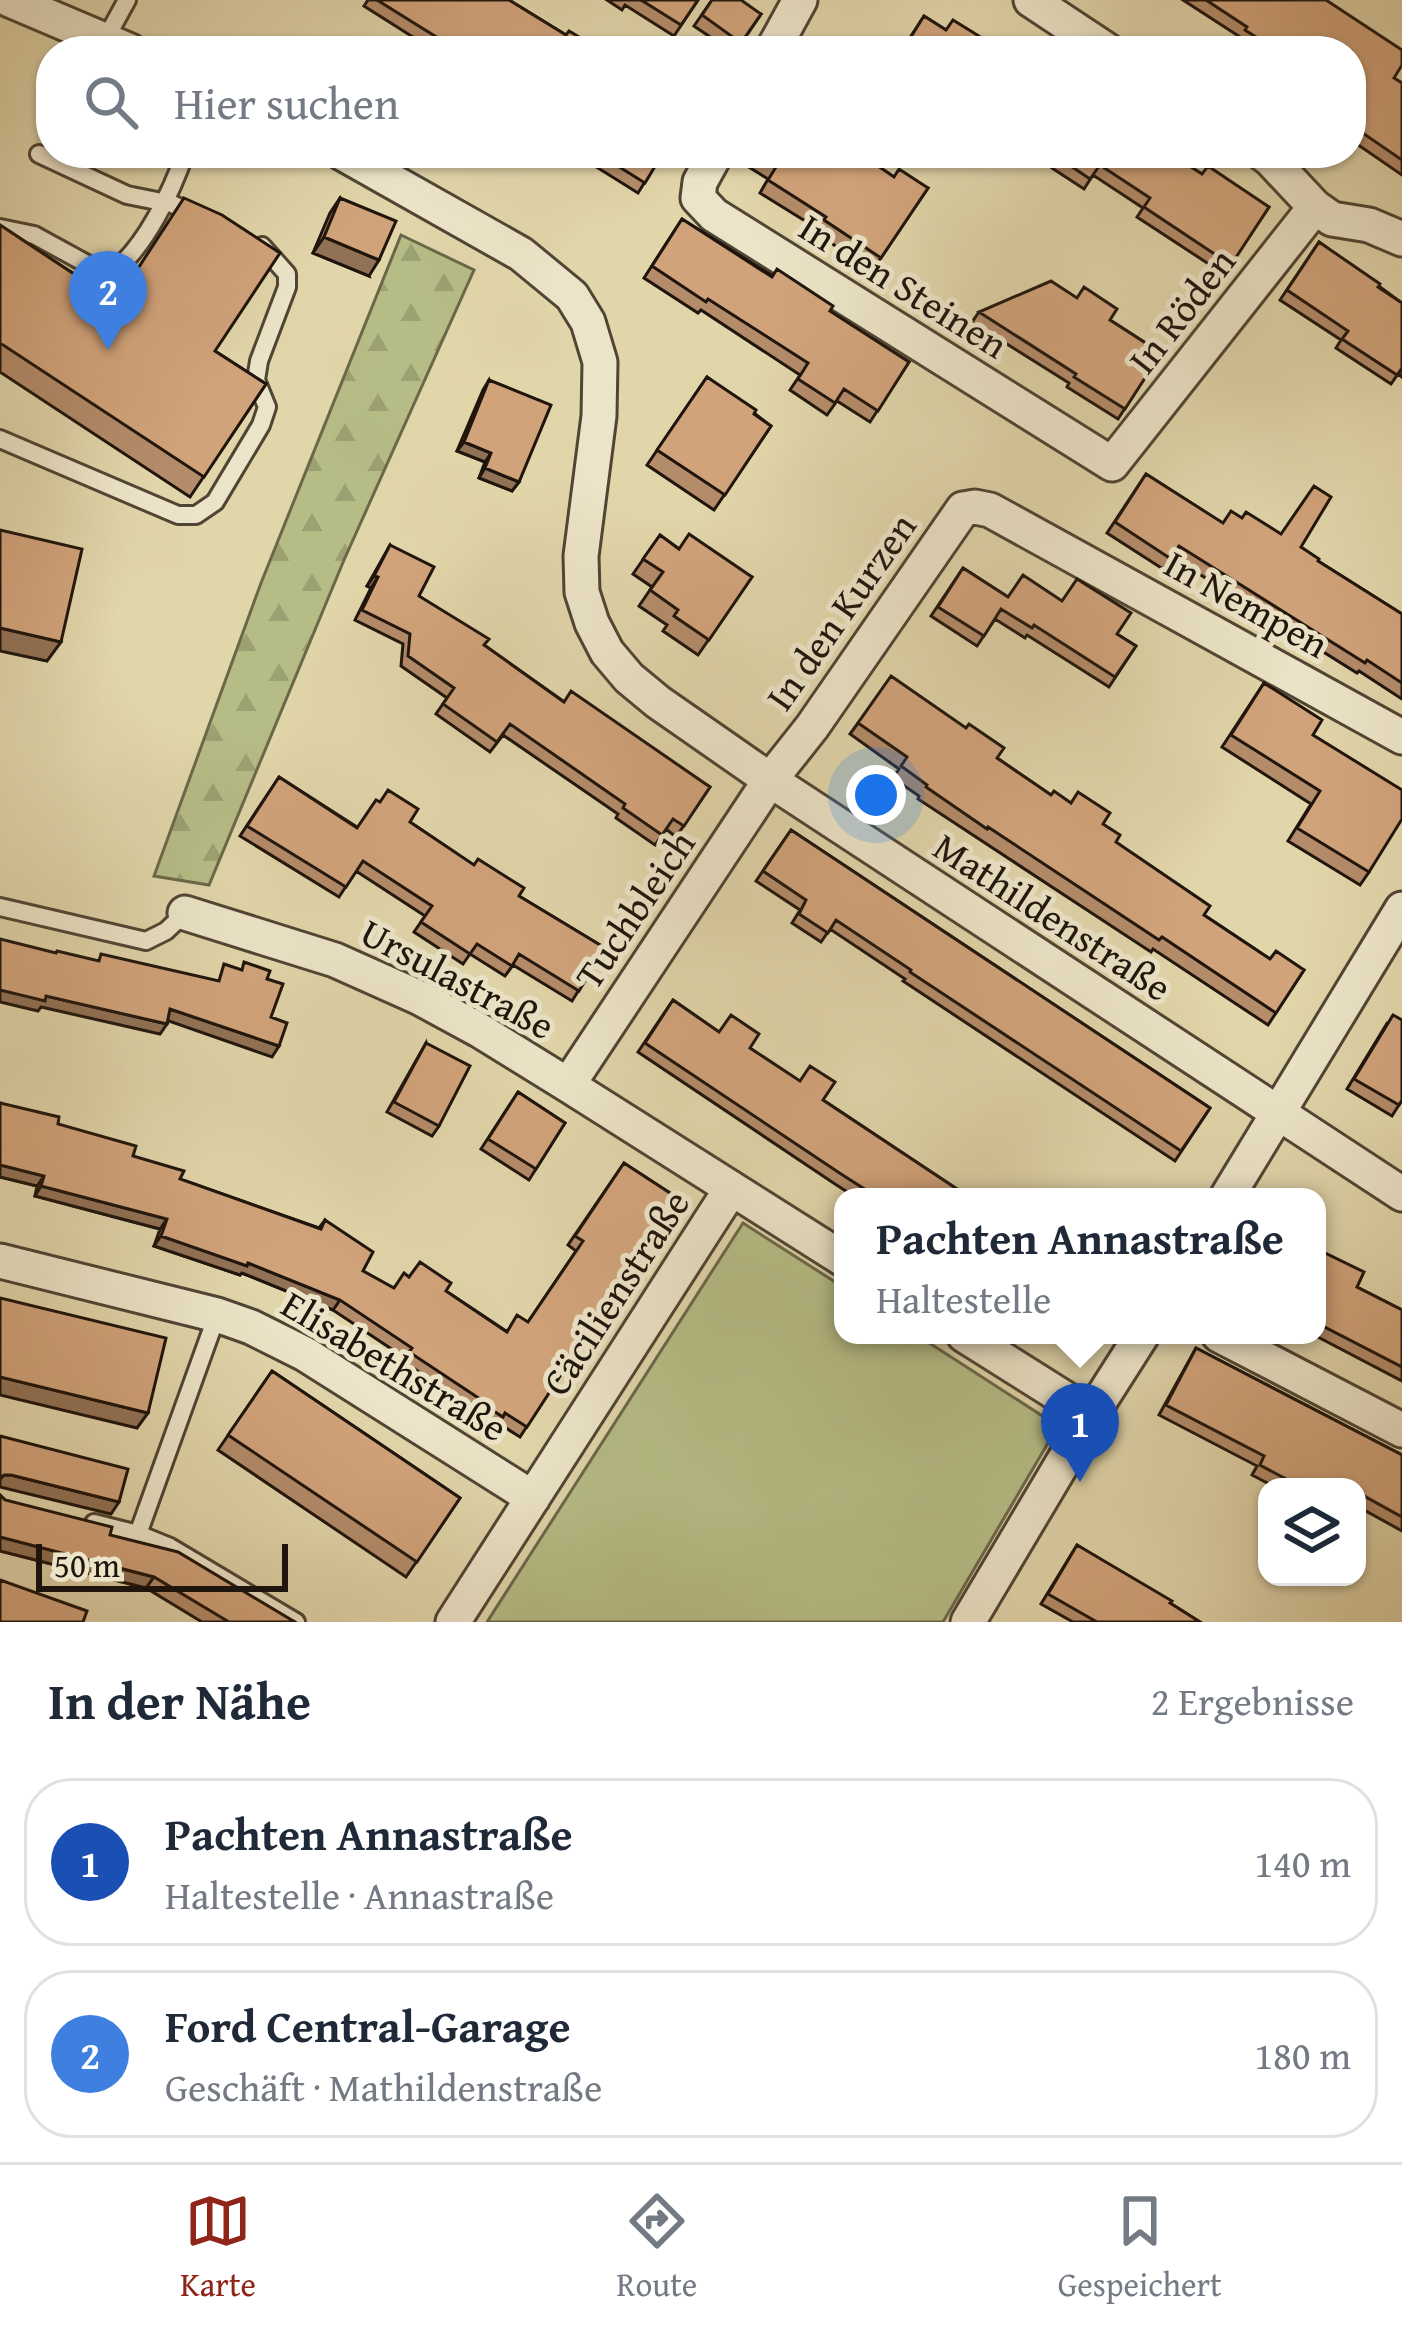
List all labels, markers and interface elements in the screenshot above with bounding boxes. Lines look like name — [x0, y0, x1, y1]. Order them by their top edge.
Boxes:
search box — [36, 36, 1366, 168]
icon: search — [78, 69, 144, 135]
text: Hier suchen — [174, 70, 399, 135]
street label: In den Steinen — [789, 198, 1019, 372]
street label: In Röden — [1114, 235, 1248, 385]
pin: 2 — [69, 251, 147, 350]
street label: In den Kurzen — [751, 501, 929, 721]
street label: In Nempen — [1155, 535, 1339, 671]
your location — [846, 765, 906, 825]
street label: Tuchbleich — [560, 818, 708, 1000]
street label: Mathildenstraße — [923, 818, 1183, 1014]
street label: Ursulastraße — [351, 903, 565, 1053]
street label: Cäcilienstraße — [527, 1178, 703, 1406]
popup — [834, 1188, 1326, 1344]
text: Pachten Annastraße — [876, 1205, 1284, 1270]
text: Haltestelle — [876, 1270, 1051, 1327]
street label: Elisabethstraße — [271, 1275, 519, 1455]
pin: 1 — [1041, 1383, 1119, 1482]
map controls — [1258, 1478, 1366, 1586]
button: layers — [1258, 1478, 1366, 1586]
scale bar — [36, 1538, 288, 1591]
text: 50 m — [54, 1541, 120, 1589]
text: In der Nähe — [48, 1663, 311, 1738]
text: 2 Ergebnisse — [1151, 1672, 1354, 1729]
text: Pachten Annastraße — [165, 1801, 573, 1866]
text: 1 — [80, 1834, 100, 1891]
text: 140 m — [1254, 1834, 1351, 1891]
text: Haltestelle · Annastraße — [165, 1866, 554, 1923]
text: Ford Central-Garage — [165, 1993, 571, 2058]
text: 2 — [80, 2026, 100, 2083]
text: 180 m — [1254, 2026, 1351, 2083]
text: Geschäft · Mathildenstraße — [165, 2058, 602, 2115]
tab: Karte — [180, 2188, 256, 2308]
tab: Route — [617, 2188, 697, 2308]
tab: Gespeichert — [1058, 2188, 1222, 2308]

